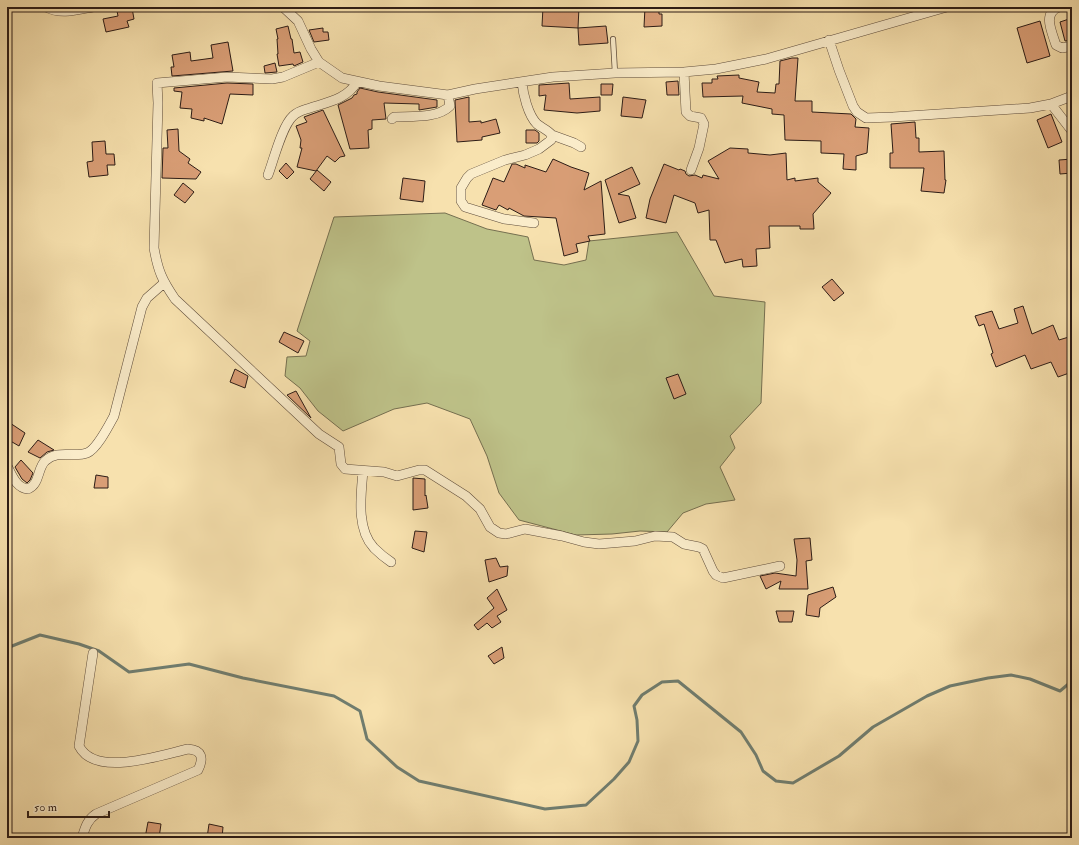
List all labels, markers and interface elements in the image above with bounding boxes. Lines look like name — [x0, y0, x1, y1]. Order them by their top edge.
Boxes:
scale bar — [28, 793, 109, 819]
text: 50 m — [34, 800, 58, 815]

